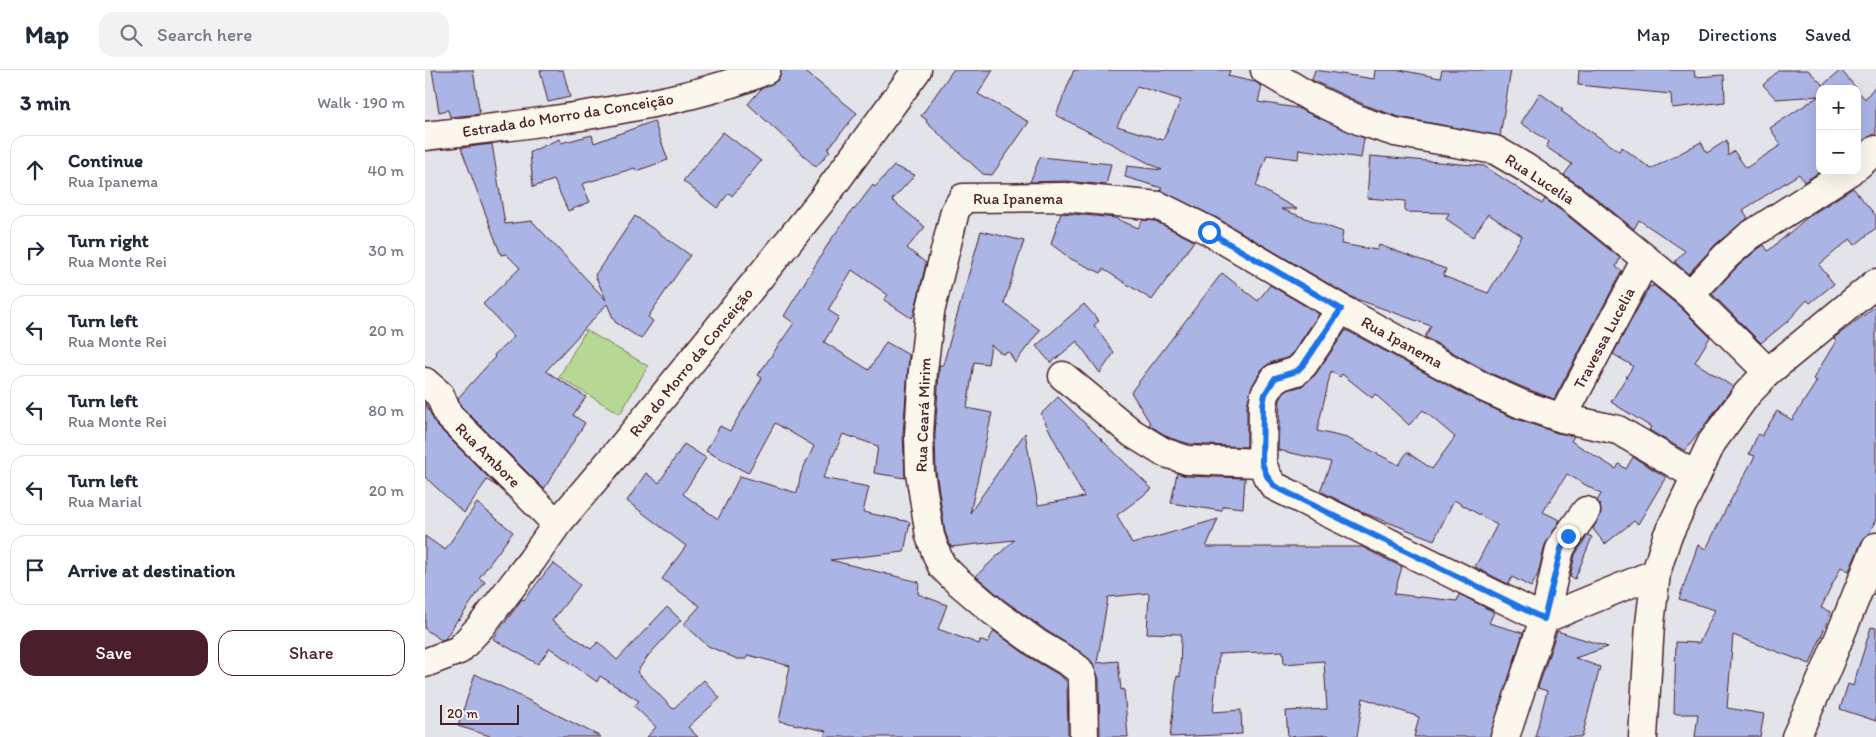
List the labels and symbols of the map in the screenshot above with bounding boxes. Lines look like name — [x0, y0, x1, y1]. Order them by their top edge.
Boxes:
street label: Estrada do Morro da Conceição — [461, 89, 675, 141]
street label: Rua Lucelia — [1502, 150, 1579, 209]
street label: Rua Ipanema — [973, 189, 1063, 208]
route start — [1198, 221, 1221, 244]
street label: Travessa Lucelia — [1569, 283, 1639, 392]
street label: Rua do Morro da Conceição — [625, 284, 757, 440]
street label: Rua Ipanema — [1358, 312, 1446, 372]
street label: Rua Ceará Mirim — [912, 357, 935, 473]
street label: Rua Ambore — [452, 419, 524, 491]
route end — [1557, 525, 1580, 548]
scale bar — [440, 702, 519, 725]

